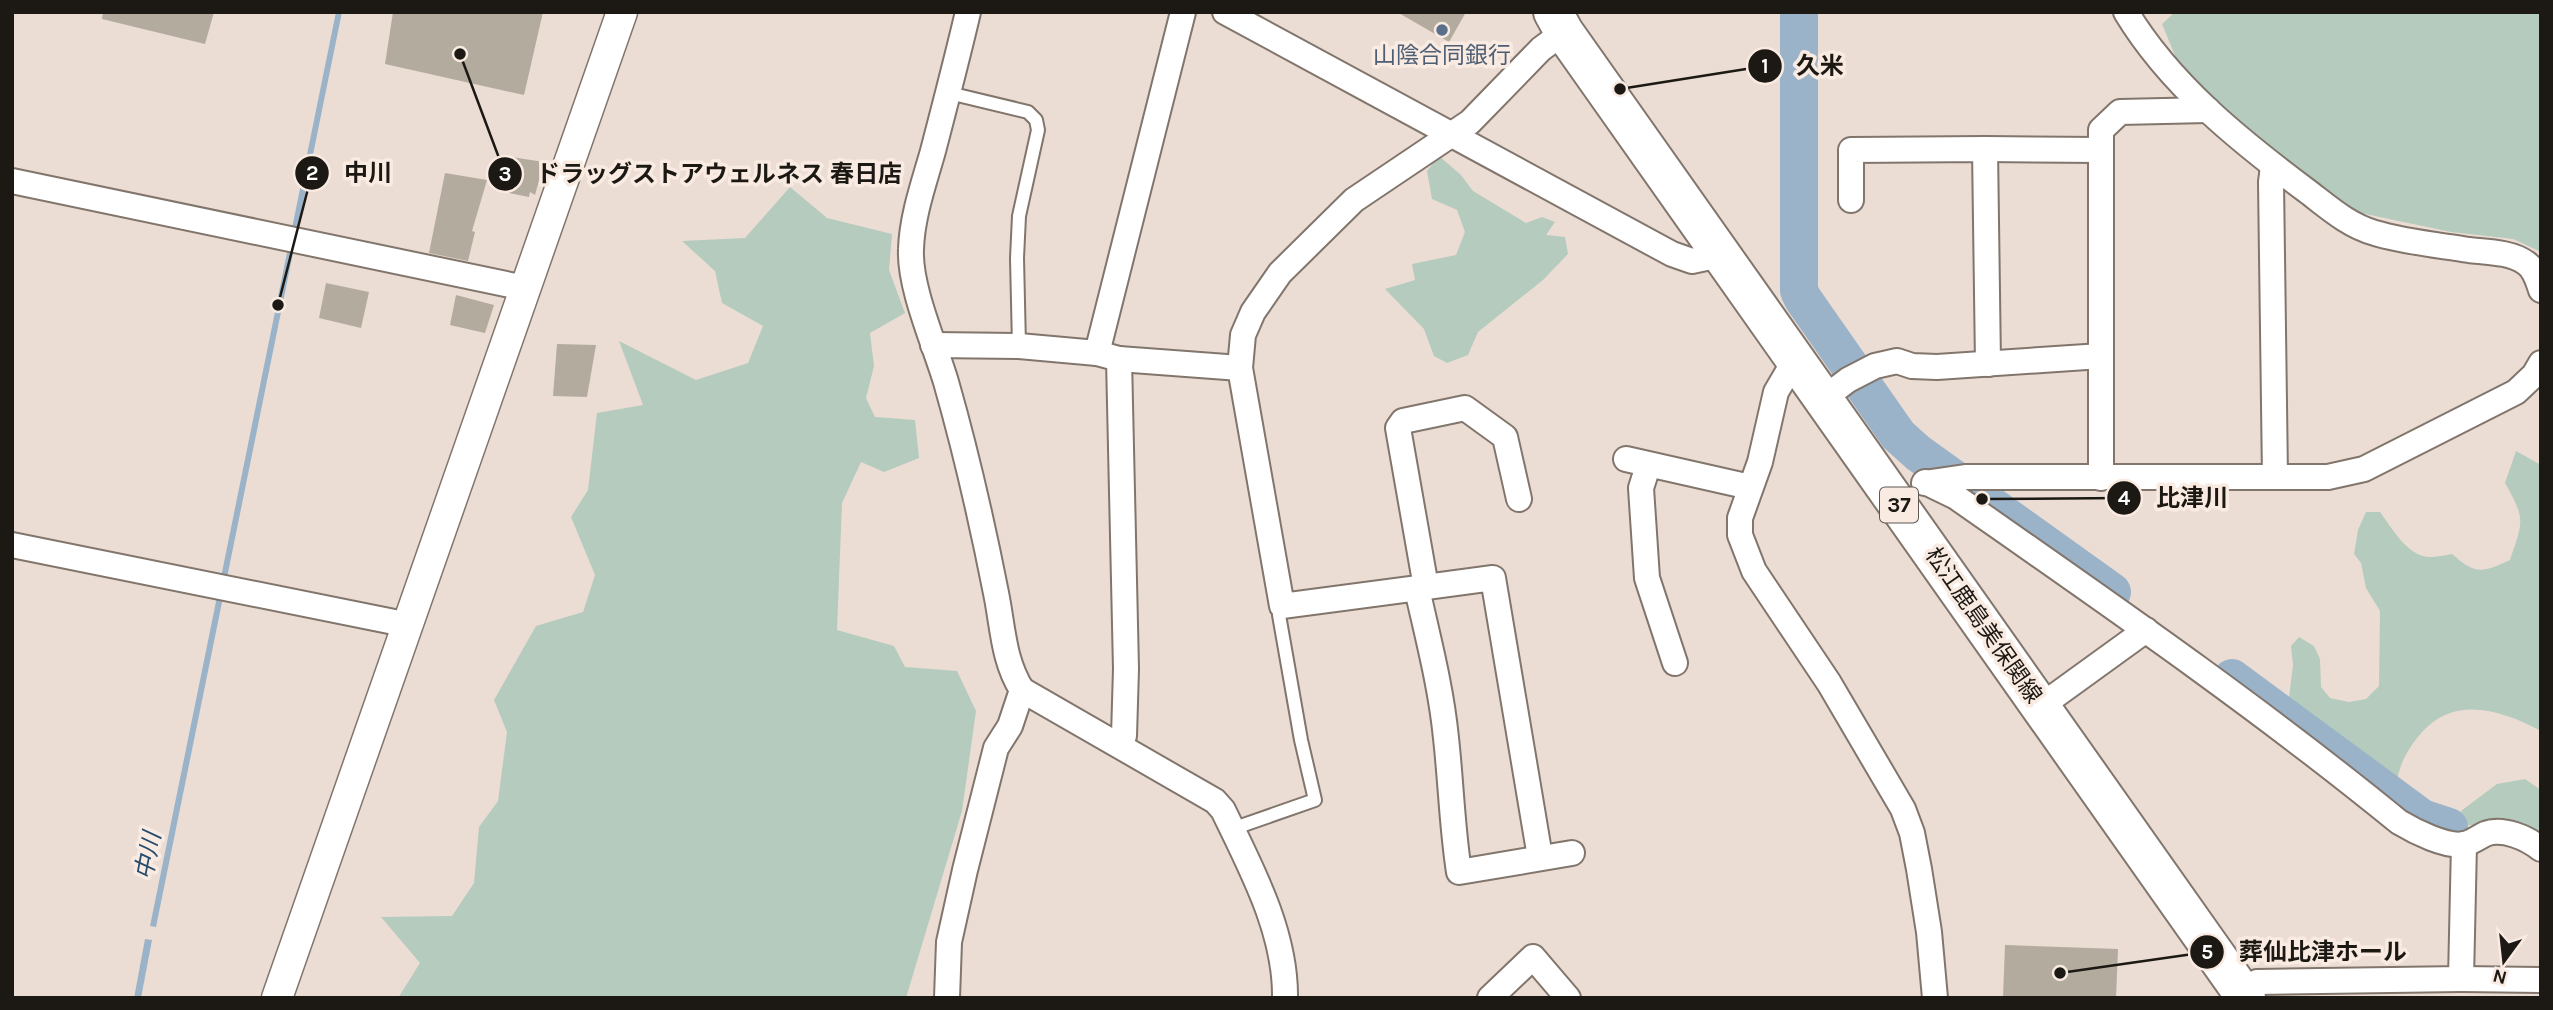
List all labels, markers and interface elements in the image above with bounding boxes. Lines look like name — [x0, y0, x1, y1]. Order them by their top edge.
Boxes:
marker: 山陰合同銀行 — [1434, 22, 1450, 38]
place label: 山陰合同銀行 — [1373, 42, 1511, 69]
callout: 久米 — [1747, 43, 1858, 88]
text: 久米 — [1796, 52, 1844, 80]
text: 1 — [1761, 54, 1769, 78]
callout: 中川 — [295, 150, 406, 195]
callout: ドラッグストアウェルネス 春日店 — [487, 151, 916, 196]
text: 中川 — [344, 159, 392, 187]
text: ドラッグストアウェルネス 春日店 — [536, 160, 902, 188]
text: 2 — [306, 161, 318, 185]
text: 3 — [498, 162, 512, 186]
callout: 比津川 — [2107, 475, 2242, 520]
text: 比津川 — [2156, 484, 2228, 512]
text: 4 — [2118, 486, 2131, 510]
road number: 37 — [1880, 488, 1918, 522]
street label: 松江鹿島美保関線 — [1920, 542, 2047, 708]
water label: 中川 — [130, 827, 167, 882]
north arrow — [2469, 926, 2539, 996]
callout: 葬仙比津ホール — [2190, 929, 2421, 974]
text: 葬仙比津ホール — [2239, 938, 2407, 966]
text: 5 — [2201, 940, 2213, 964]
text: N — [2490, 964, 2509, 989]

